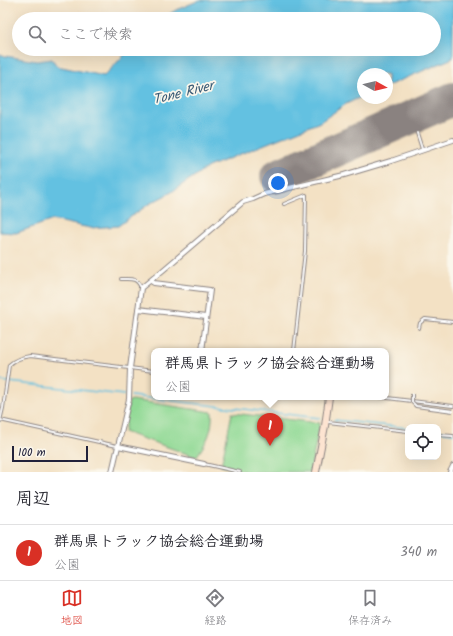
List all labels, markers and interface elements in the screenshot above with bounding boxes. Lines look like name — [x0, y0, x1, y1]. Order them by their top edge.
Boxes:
search box — [12, 12, 441, 56]
icon: search — [26, 23, 48, 45]
text: ここで検索 — [58, 23, 133, 47]
north arrow — [357, 68, 393, 104]
water label: Tone River — [151, 74, 219, 111]
your location — [268, 173, 288, 193]
popup — [151, 348, 389, 400]
text: 群馬県トラック協会総合運動場 — [165, 352, 375, 376]
text: 公園 — [165, 377, 191, 398]
pin: 1 — [257, 413, 283, 446]
map controls — [405, 424, 441, 460]
button: locate — [405, 424, 441, 460]
scale bar — [12, 444, 88, 463]
text: 100 m — [18, 444, 46, 462]
text: 周辺 — [16, 486, 50, 513]
text: 群馬県トラック協会総合運動場 — [54, 530, 264, 554]
text: 1 — [27, 542, 31, 563]
text: 340 m — [400, 542, 437, 563]
text: 公園 — [54, 555, 80, 576]
tab: 地図 — [61, 587, 83, 630]
tab: 経路 — [204, 587, 226, 630]
tab: 保存済み — [348, 587, 392, 630]

